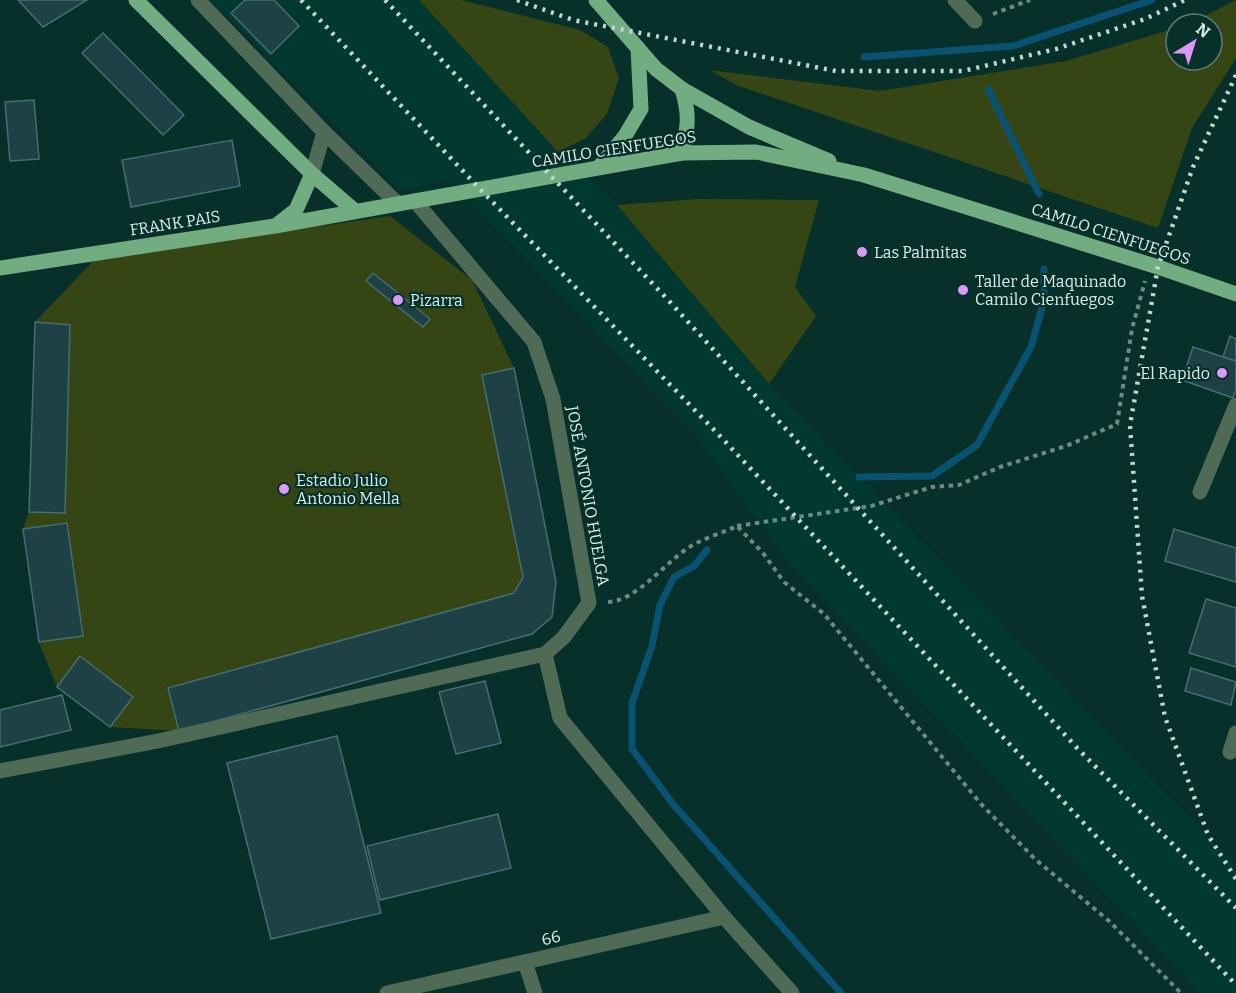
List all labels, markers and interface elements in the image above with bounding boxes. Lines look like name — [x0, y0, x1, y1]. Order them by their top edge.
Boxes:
north arrow — [1164, 12, 1224, 72]
text: N — [1192, 19, 1214, 42]
street label: CAMILO CIENFUEGOS — [531, 127, 697, 171]
street label: CAMILO CIENFUEGOS — [1029, 199, 1193, 269]
street label: FRANK PAIS — [128, 206, 222, 240]
place label: Las Palmitas — [874, 243, 967, 262]
marker: Las Palmitas — [855, 245, 869, 259]
place label: Taller de Maquinado Camilo Cienfuegos — [975, 272, 1126, 309]
marker: Taller de Maquinado Camilo Cienfuegos — [956, 283, 970, 297]
place label: Pizarra — [410, 291, 463, 310]
marker: Pizarra — [391, 293, 405, 307]
place label: El Rapido — [1140, 364, 1210, 383]
marker: El Rapido — [1215, 366, 1229, 380]
street label: JOSÉ ANTONIO HUELGA — [563, 403, 614, 588]
place label: Estadio Julio Antonio Mella — [296, 471, 400, 508]
marker: Estadio Julio Antonio Mella — [277, 482, 291, 496]
street label: 66 — [540, 927, 562, 949]

